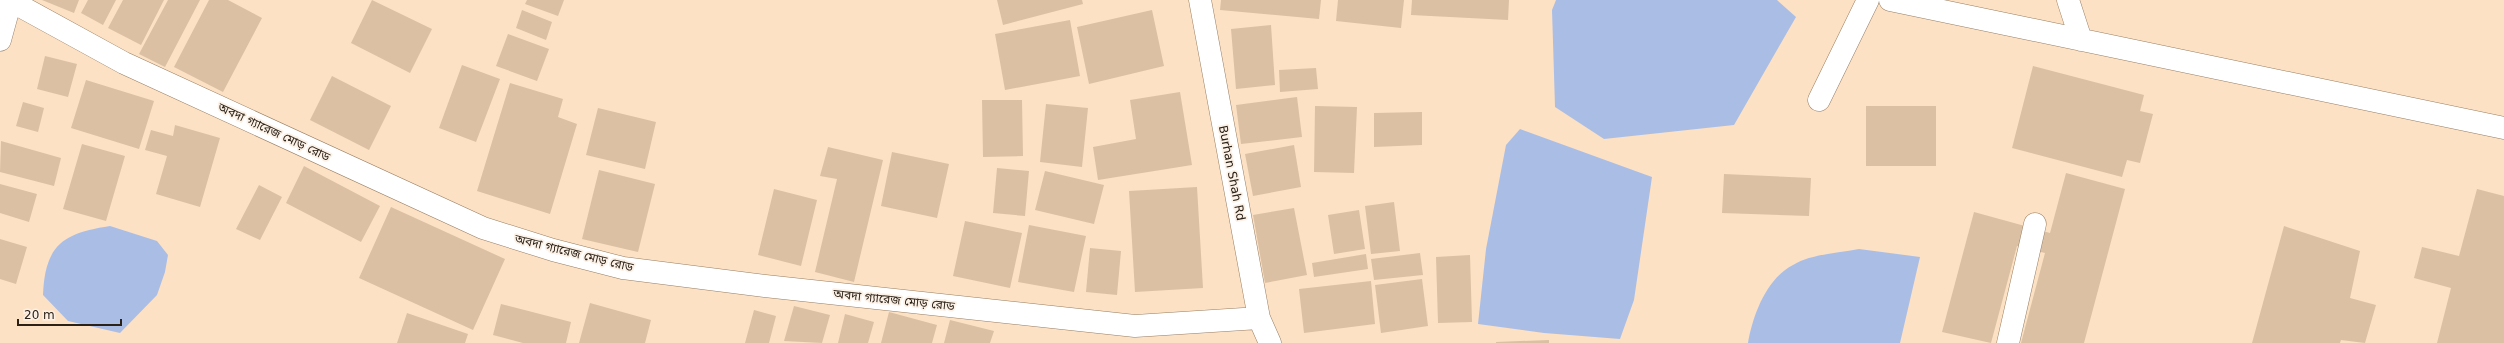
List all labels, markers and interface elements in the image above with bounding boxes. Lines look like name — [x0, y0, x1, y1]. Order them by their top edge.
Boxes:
street label: অবদা গ্যারেজ মোড় রোড — [215, 99, 333, 164]
street label: Burhan Shah Rd — [1216, 124, 1248, 222]
street label: অবদা গ্যারেজ মোড় রোড — [512, 231, 635, 275]
street label: অবদা গ্যারেজ মোড় রোড — [832, 287, 956, 313]
scale bar — [18, 301, 121, 327]
text: 20 m — [24, 308, 55, 322]

